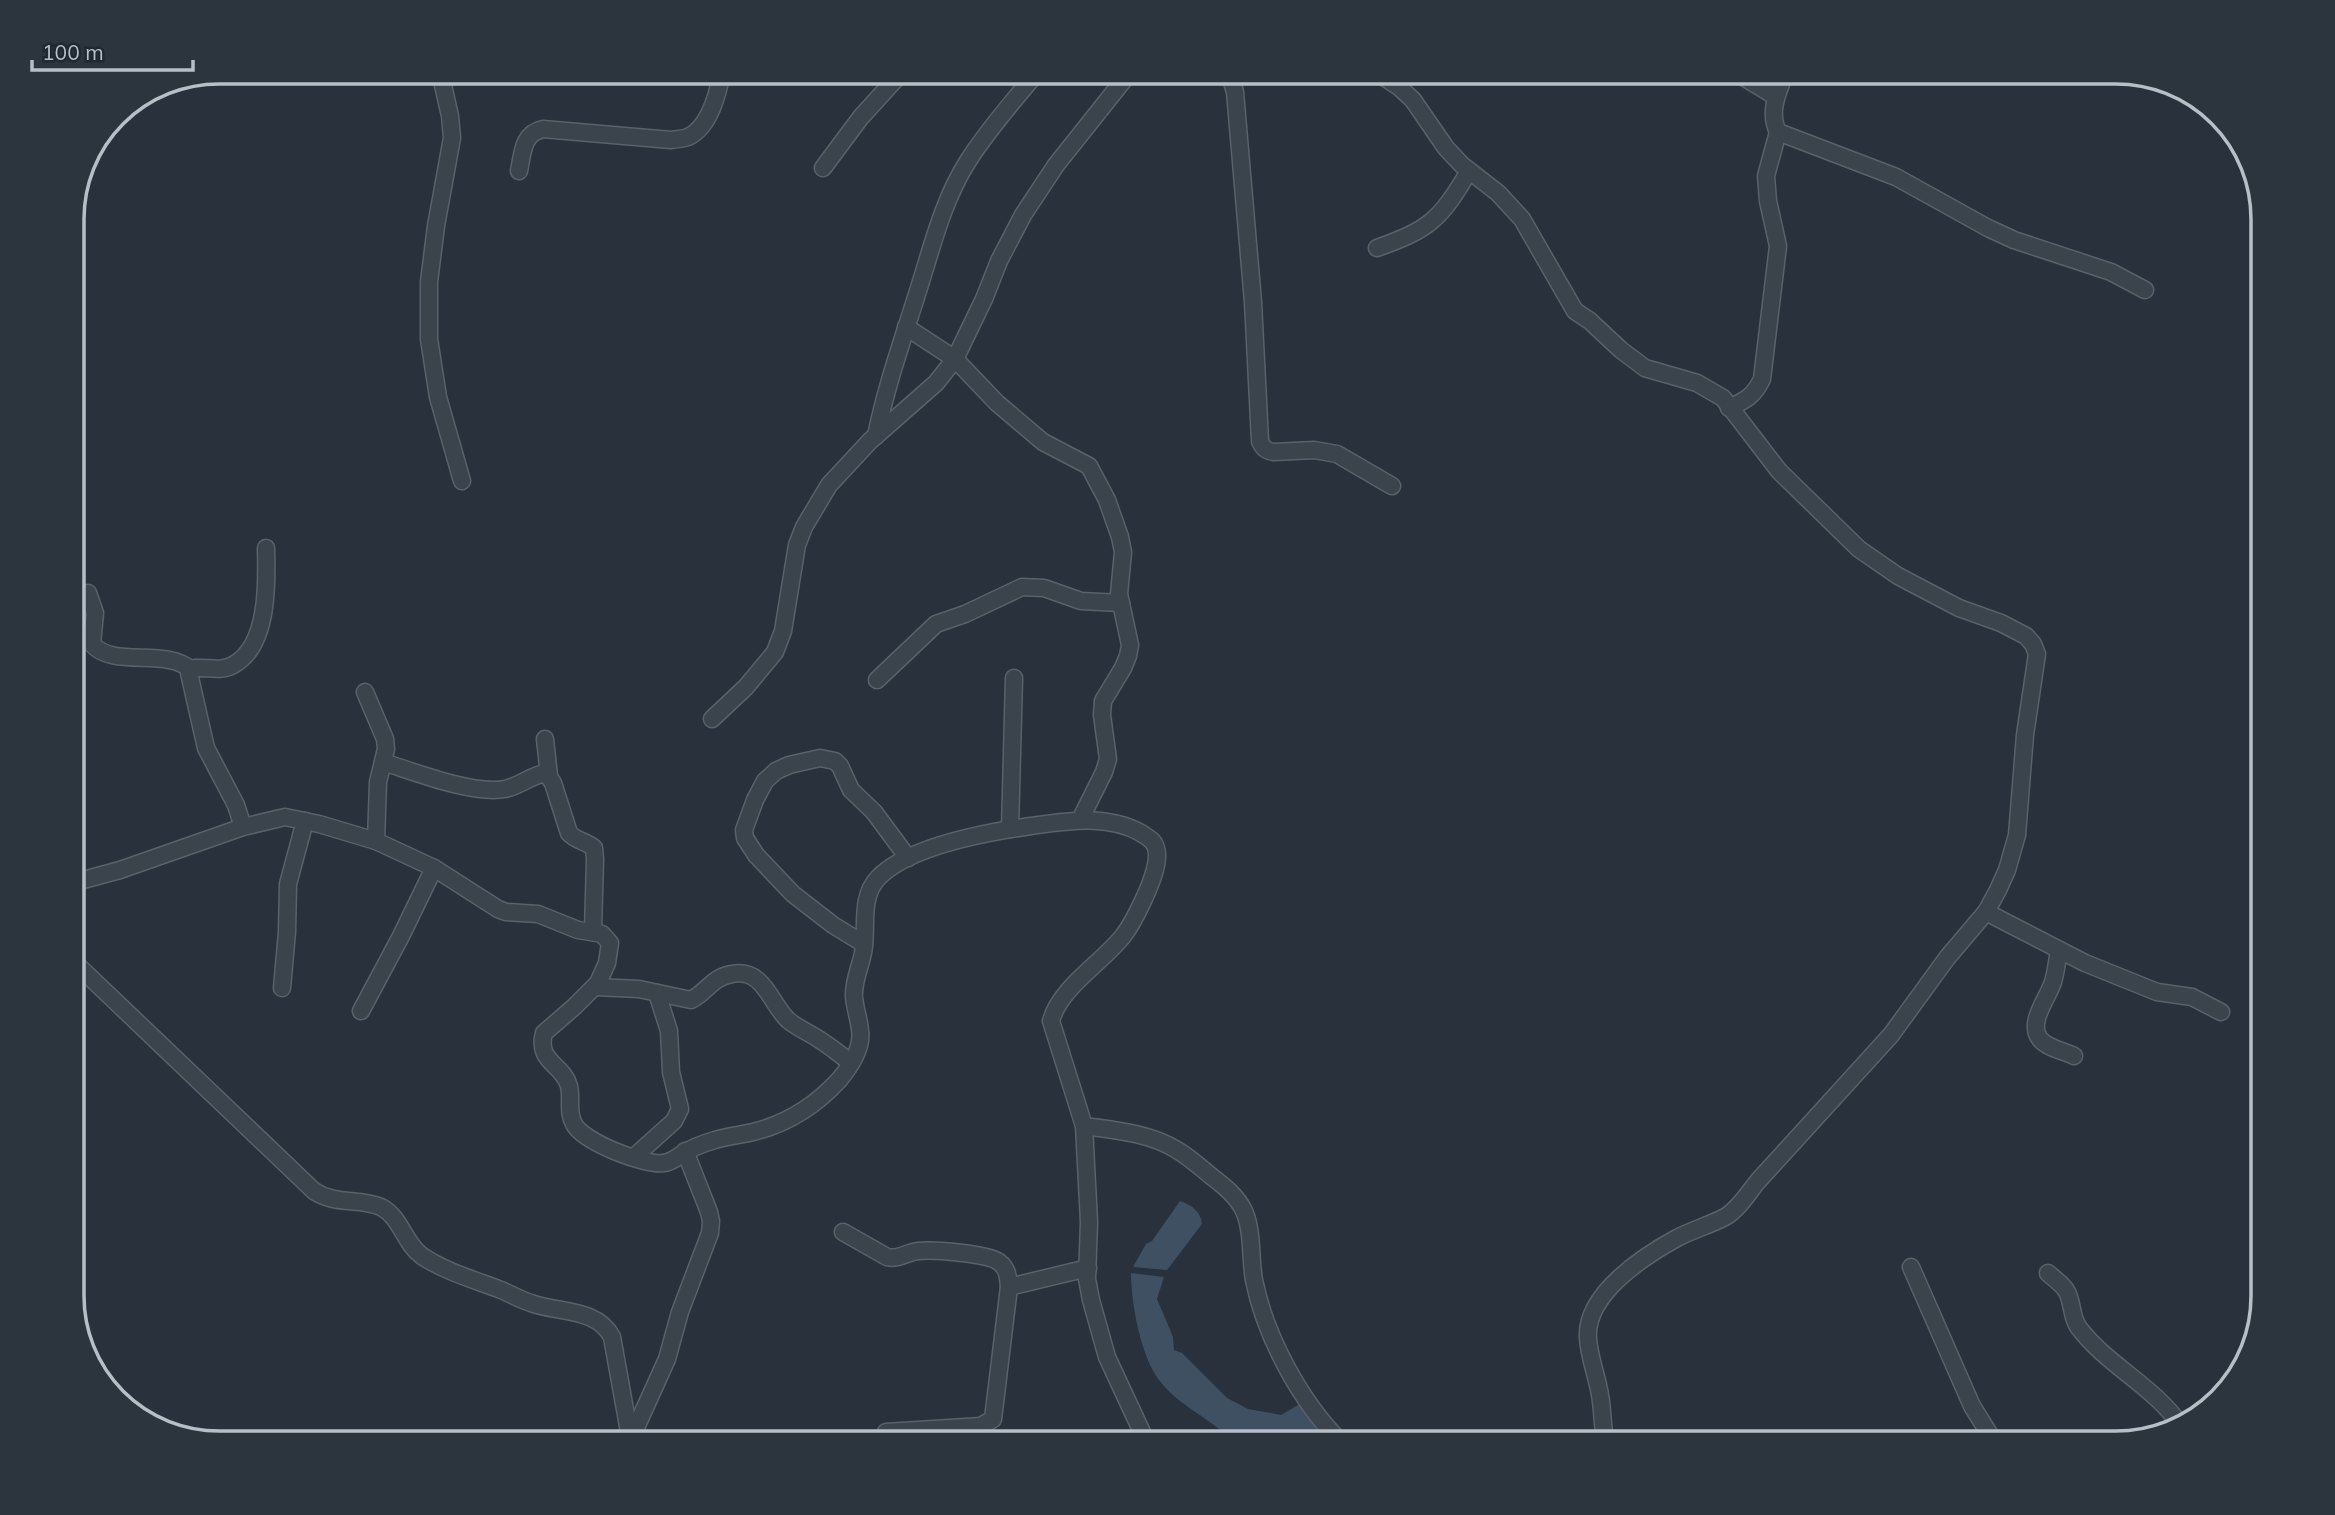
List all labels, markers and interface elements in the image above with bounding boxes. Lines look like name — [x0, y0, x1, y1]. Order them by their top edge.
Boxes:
scale bar — [32, 28, 192, 72]
text: 100 m — [42, 39, 104, 65]

